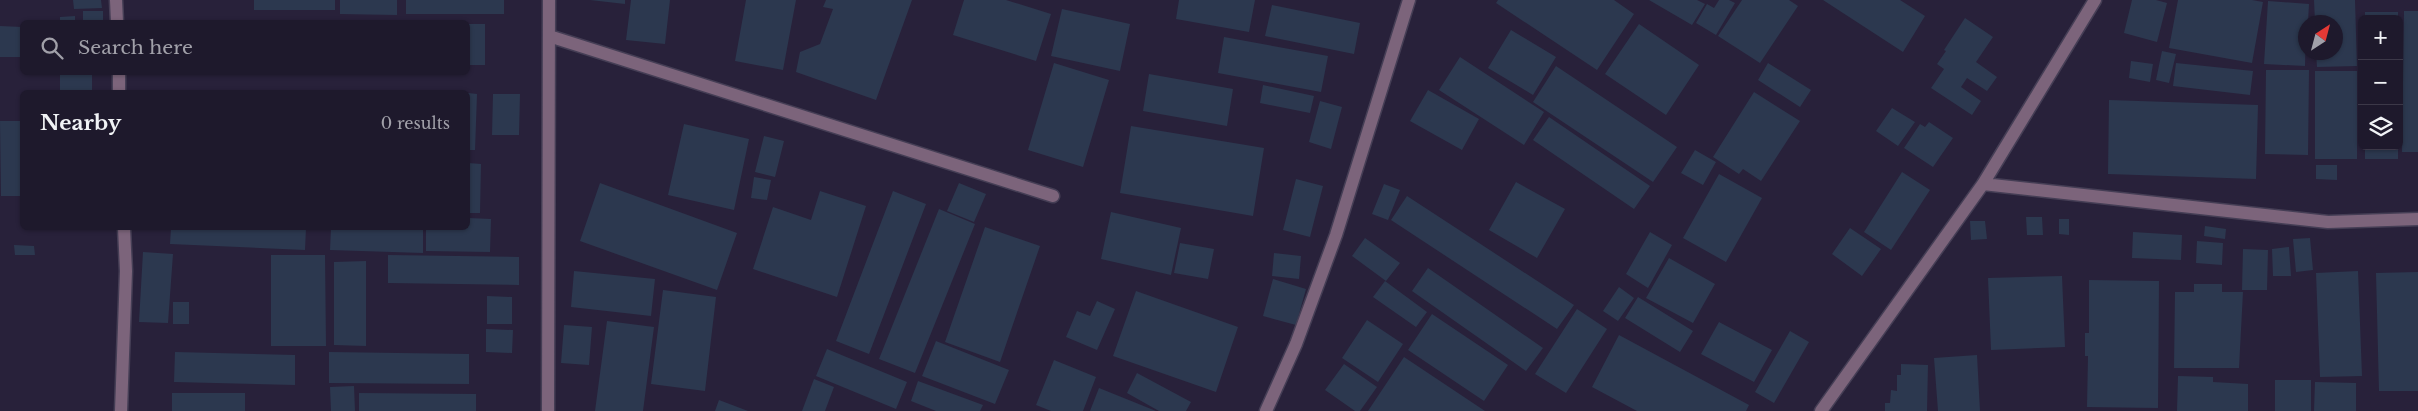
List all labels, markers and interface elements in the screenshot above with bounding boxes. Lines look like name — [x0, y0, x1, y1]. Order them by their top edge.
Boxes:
north arrow — [2298, 15, 2343, 60]
map controls — [2358, 15, 2403, 150]
button: + — [2358, 15, 2403, 60]
search box — [20, 20, 470, 75]
icon: search — [38, 34, 66, 62]
text: Search here — [78, 36, 193, 59]
button: − — [2358, 60, 2403, 105]
button: layers — [2358, 105, 2403, 150]
text: Nearby — [40, 110, 121, 136]
text: 0 results — [381, 113, 450, 133]

